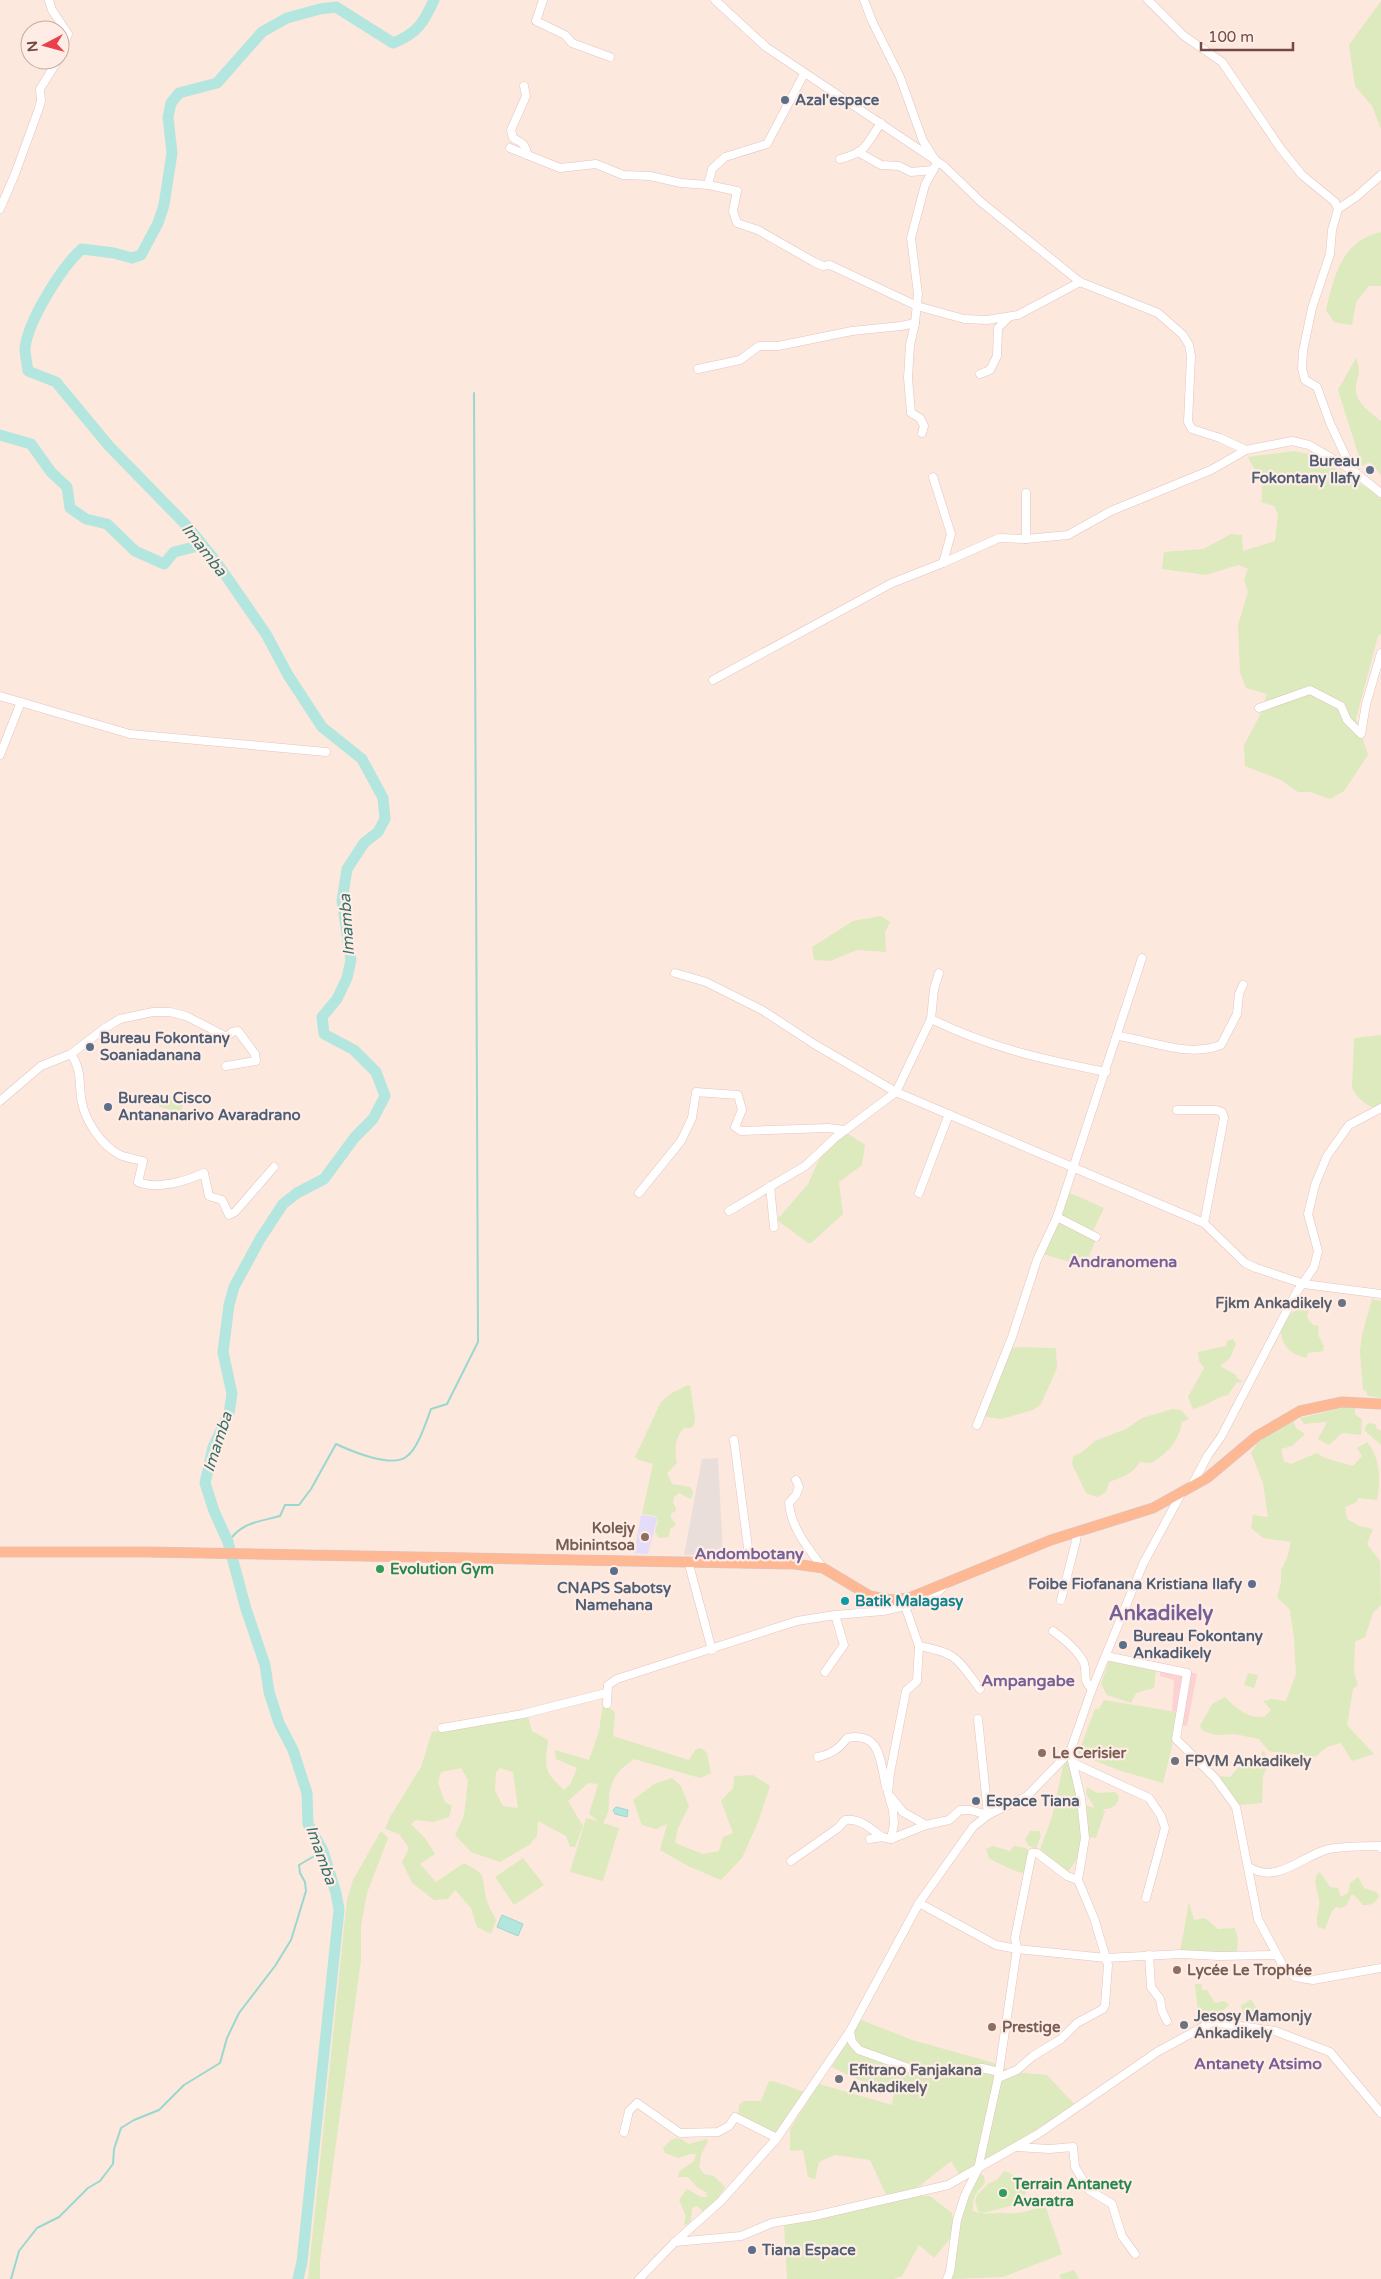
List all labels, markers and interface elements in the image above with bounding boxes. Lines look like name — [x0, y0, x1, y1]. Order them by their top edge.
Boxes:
north arrow — [20, 20, 70, 70]
scale bar — [1201, 20, 1294, 52]
text: 100 m — [1208, 28, 1254, 46]
text: N — [24, 40, 42, 53]
place label: Azal'espace — [795, 91, 880, 110]
marker: Azal'espace — [779, 94, 791, 106]
place label: Bureau Fokontany Ilafy — [1251, 452, 1360, 488]
marker: Bureau Fokontany Ilafy — [1364, 464, 1376, 476]
water label: Imamba — [177, 519, 232, 581]
water label: Imamba — [335, 892, 359, 957]
place label: Bureau Fokontany Soaniadanana — [100, 1029, 230, 1064]
marker: Bureau Fokontany Soaniadanana — [84, 1041, 96, 1053]
place label: Bureau Cisco Antananarivo Avaradrano — [118, 1089, 301, 1124]
marker: Bureau Cisco Antananarivo Avaradrano — [102, 1101, 114, 1113]
district label: Andranomena — [1069, 1252, 1177, 1272]
place label: Fjkm Ankadikely — [1215, 1294, 1332, 1313]
marker: Fjkm Ankadikely — [1336, 1297, 1348, 1309]
water label: Imamba — [199, 1409, 237, 1475]
place label: Kolejy Mbinintsoa — [555, 1519, 635, 1554]
marker: Kolejy Mbinintsoa — [639, 1531, 651, 1543]
district label: Andombotany — [694, 1544, 804, 1564]
place label: Evolution Gym — [390, 1560, 494, 1579]
marker: Evolution Gym — [374, 1563, 386, 1575]
marker: CNAPS Sabotsy Namehana — [608, 1565, 620, 1577]
place label: Foibe Fiofanana Kristiana Ilafy — [1028, 1575, 1242, 1594]
marker: Foibe Fiofanana Kristiana Ilafy — [1246, 1578, 1258, 1590]
place label: CNAPS Sabotsy Namehana — [557, 1579, 671, 1614]
place label: Batik Malagasy — [855, 1592, 963, 1611]
marker: Batik Malagasy — [839, 1595, 851, 1607]
district label: Ankadikely — [1109, 1602, 1213, 1626]
place label: Bureau Fokontany Ankadikely — [1133, 1627, 1263, 1663]
marker: Bureau Fokontany Ankadikely — [1117, 1639, 1129, 1651]
district label: Ampangabe — [981, 1671, 1075, 1691]
place label: Le Cerisier — [1052, 1744, 1127, 1762]
marker: Le Cerisier — [1036, 1747, 1048, 1759]
place label: FPVM Ankadikely — [1185, 1752, 1311, 1771]
marker: FPVM Ankadikely — [1169, 1755, 1181, 1767]
place label: Espace Tiana — [986, 1792, 1080, 1811]
marker: Espace Tiana — [970, 1795, 982, 1807]
water label: Imamba — [301, 1823, 341, 1888]
place label: Lycée Le Trophée — [1187, 1961, 1312, 1980]
marker: Lycée Le Trophée — [1171, 1964, 1183, 1976]
place label: Jesosy Mamonjy Ankadikely — [1193, 2007, 1312, 2043]
place label: Prestige — [1002, 2018, 1061, 2037]
marker: Jesosy Mamonjy Ankadikely — [1178, 2019, 1190, 2031]
marker: Prestige — [986, 2021, 998, 2033]
district label: Antanety Atsimo — [1194, 2054, 1322, 2074]
place label: Efitrano Fanjakana Ankadikely — [849, 2061, 982, 2097]
marker: Efitrano Fanjakana Ankadikely — [833, 2073, 845, 2085]
place label: Terrain Antanety Avaratra — [1012, 2175, 1132, 2210]
marker: Terrain Antanety Avaratra — [997, 2187, 1009, 2199]
place label: Tiana Espace — [761, 2241, 856, 2260]
marker: Tiana Espace — [746, 2244, 758, 2256]

